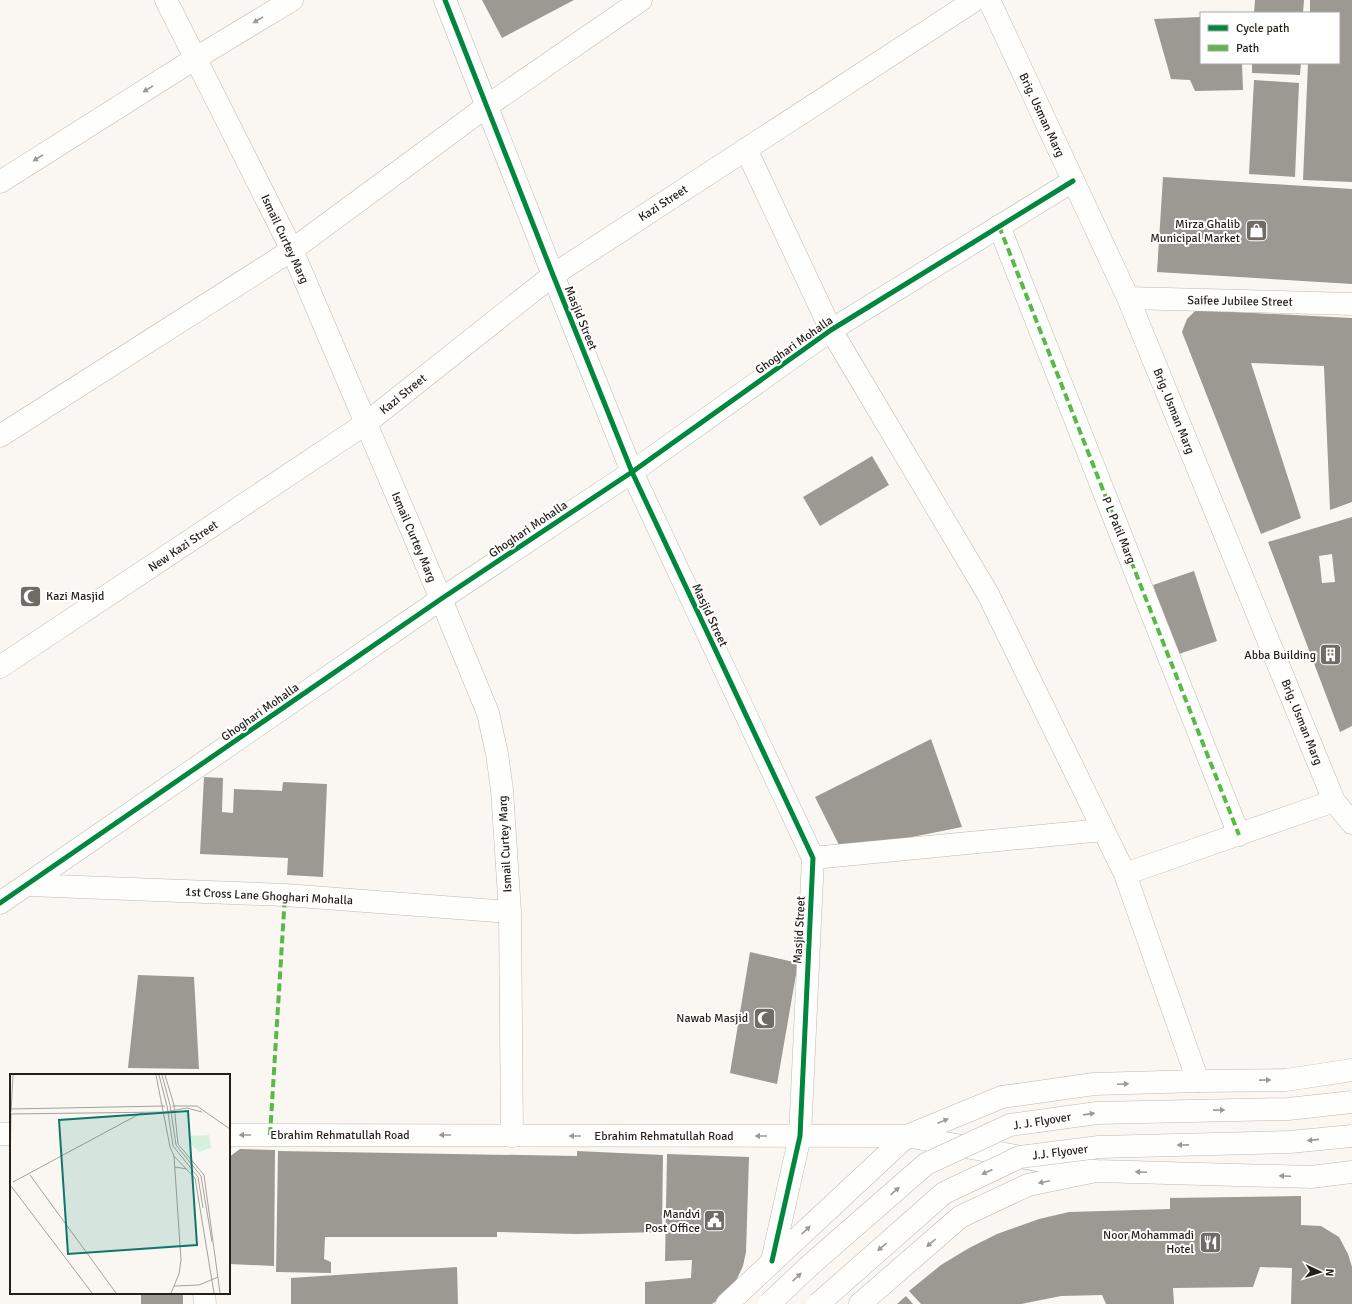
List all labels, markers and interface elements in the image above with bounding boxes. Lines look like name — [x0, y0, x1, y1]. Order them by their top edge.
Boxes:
legend — [1200, 12, 1340, 64]
one-way arrow — [252, 17, 264, 24]
text: Cycle path — [1236, 21, 1289, 36]
text: Path — [1236, 41, 1259, 56]
street label: Brig. Usman Marg — [1015, 71, 1068, 160]
one-way arrow — [142, 85, 154, 92]
one-way arrow — [33, 154, 43, 162]
street label: Kazi Street — [636, 182, 691, 225]
street label: Ismail Curtey Marg — [257, 192, 312, 286]
place label: Mirza Ghalib Municipal Market — [1150, 217, 1240, 246]
shop icon: Mirza Ghalib Municipal Market — [1243, 218, 1269, 244]
street label: Masjid Street — [561, 284, 600, 352]
street label: Saifee Jubilee Street — [1187, 293, 1293, 310]
street label: Ghoghari Mohalla — [752, 313, 836, 378]
street label: Brig. Usman Marg — [1149, 366, 1198, 456]
street label: Kazi Street — [377, 371, 430, 418]
street label: Ismail Curtey Marg — [388, 490, 439, 585]
street label: P L Patil Marg — [1098, 495, 1139, 566]
street label: Ghoghari Mohalla — [486, 498, 570, 561]
street label: New Kazi Street — [145, 518, 221, 575]
street label: Masjid Street — [688, 581, 731, 649]
mosque icon: Kazi Masjid — [17, 583, 43, 609]
place label: Kazi Masjid — [46, 589, 104, 604]
building icon: Abba Building — [1318, 642, 1344, 668]
place label: Abba Building — [1244, 648, 1316, 663]
street label: Brig. Usman Marg — [1277, 677, 1326, 767]
street label: Ghoghari Mohalla — [218, 680, 302, 745]
street label: Ismail Curtey Marg — [495, 795, 516, 893]
street label: 1st Cross Lane Ghoghari Mohalla — [185, 885, 353, 908]
street label: Masjid Street — [790, 896, 809, 964]
mosque icon: Nawab Masjid — [751, 1005, 777, 1031]
place label: Nawab Masjid — [676, 1011, 748, 1026]
inset map — [10, 1074, 230, 1294]
one-way arrow — [1259, 1077, 1272, 1083]
one-way arrow — [1117, 1080, 1129, 1087]
one-way arrow — [1213, 1107, 1225, 1114]
street label: J. J. Flyover — [1012, 1109, 1073, 1133]
one-way arrow — [1083, 1111, 1095, 1117]
one-way arrow — [938, 1118, 950, 1124]
street label: Ebrahim Rehmatullah Road — [270, 1128, 410, 1143]
street label: Ebrahim Rehmatullah Road — [594, 1129, 734, 1144]
one-way arrow — [238, 1132, 251, 1138]
one-way arrow — [438, 1132, 451, 1138]
one-way arrow — [568, 1133, 581, 1139]
one-way arrow — [754, 1133, 767, 1139]
one-way arrow — [1307, 1137, 1319, 1143]
street label: J.J. Flyover — [1031, 1142, 1089, 1163]
one-way arrow — [1176, 1142, 1189, 1148]
one-way arrow — [982, 1169, 993, 1175]
one-way arrow — [1134, 1169, 1147, 1175]
one-way arrow — [1278, 1173, 1291, 1179]
one-way arrow — [1038, 1179, 1050, 1185]
one-way arrow — [890, 1187, 900, 1196]
place label: Mandvi Post Office — [645, 1207, 700, 1236]
public building icon: Mandvi Post Office — [702, 1208, 728, 1234]
one-way arrow — [801, 1225, 811, 1234]
place label: Noor Mohammadi Hotel — [1103, 1228, 1194, 1257]
restaurant icon: Noor Mohammadi Hotel — [1197, 1229, 1223, 1255]
one-way arrow — [926, 1238, 936, 1247]
one-way arrow — [877, 1242, 888, 1251]
north arrow — [1300, 1252, 1340, 1292]
text: N — [1323, 1268, 1336, 1277]
one-way arrow — [792, 1272, 802, 1282]

